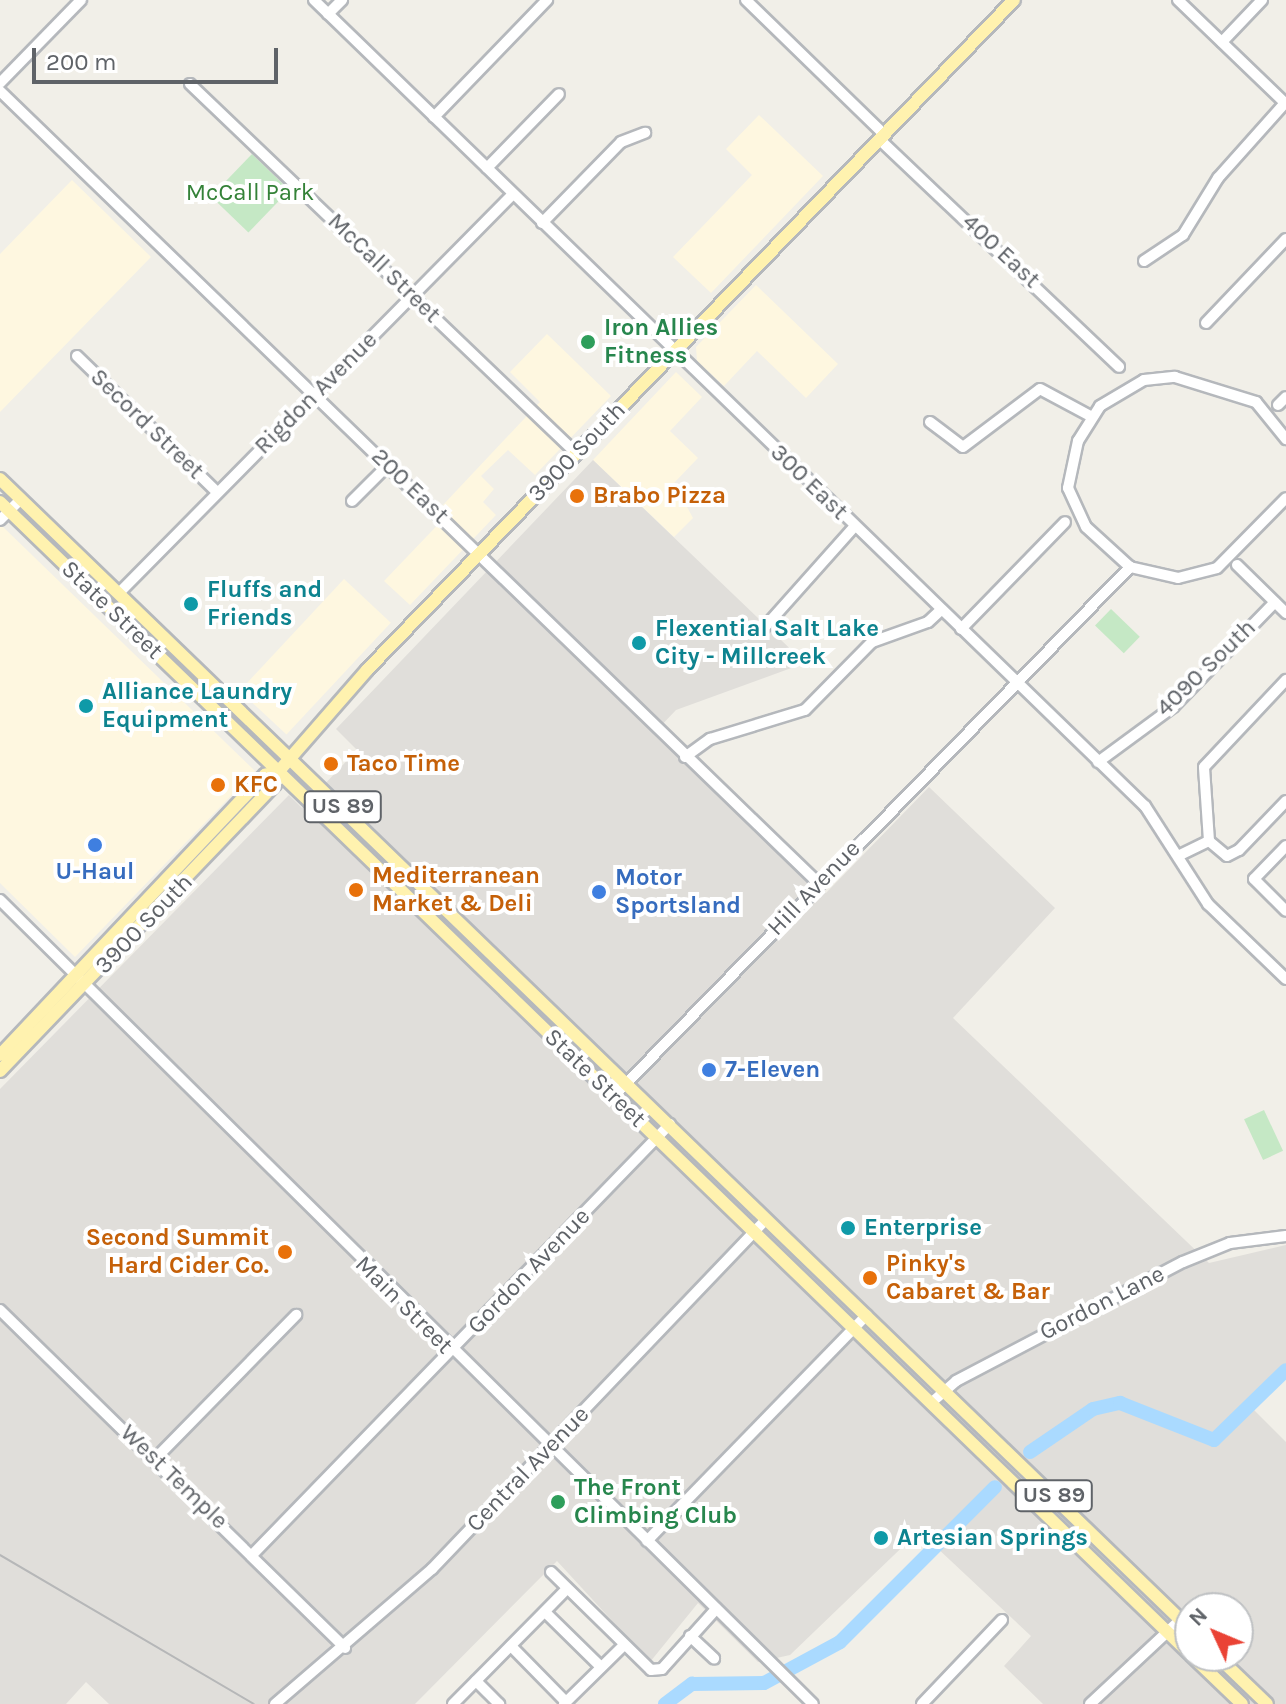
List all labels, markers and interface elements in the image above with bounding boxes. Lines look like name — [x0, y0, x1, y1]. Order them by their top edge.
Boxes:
scale bar — [36, 32, 282, 82]
text: 200 m — [46, 48, 117, 76]
park label: McCall Park — [186, 179, 314, 207]
street label: McCall Street — [322, 207, 446, 329]
street label: 400 East — [956, 208, 1046, 294]
place label: Iron Allies Fitness — [604, 314, 718, 370]
street label: Rigdon Avenue — [249, 326, 383, 460]
marker: Iron Allies Fitness — [579, 333, 597, 351]
street label: Secord Street — [84, 363, 210, 485]
street label: 3900 South — [522, 396, 632, 508]
street label: 300 East — [764, 438, 854, 526]
street label: 200 East — [365, 442, 455, 530]
place label: Brabo Pizza — [593, 482, 726, 510]
marker: Brabo Pizza — [568, 487, 586, 505]
street label: State Street — [55, 555, 169, 665]
place label: Fluffs and Friends — [207, 576, 322, 632]
marker: Fluffs and Friends — [182, 595, 200, 613]
street label: 4090 South — [1150, 613, 1262, 723]
place label: Flexential Salt Lake City - Millcreek — [655, 615, 879, 671]
marker: Flexential Salt Lake City - Millcreek — [630, 634, 648, 652]
place label: Alliance Laundry Equipment — [102, 678, 292, 734]
marker: Alliance Laundry Equipment — [77, 697, 95, 715]
place label: Taco Time — [347, 750, 460, 778]
marker: Taco Time — [322, 755, 340, 773]
place label: KFC — [234, 771, 278, 799]
marker: KFC — [209, 776, 227, 794]
road number: US 89 — [303, 789, 383, 825]
street label: Hill Avenue — [762, 834, 866, 942]
marker: U-Haul — [86, 836, 104, 854]
place label: U-Haul — [56, 858, 134, 886]
place label: Mediterranean Market & Deli — [372, 862, 540, 918]
place label: Motor Sportsland — [615, 864, 741, 920]
street label: 3900 South — [89, 868, 199, 980]
marker: Mediterranean Market & Deli — [347, 881, 365, 899]
marker: Motor Sportsland — [590, 883, 608, 901]
street label: State Street — [538, 1023, 652, 1133]
place label: 7-Eleven — [725, 1056, 820, 1084]
marker: 7-Eleven — [700, 1061, 718, 1079]
street label: Gordon Avenue — [462, 1202, 596, 1340]
place label: Enterprise — [864, 1214, 982, 1242]
marker: Enterprise — [839, 1219, 857, 1237]
place label: Second Summit Hard Cider Co. — [86, 1224, 269, 1280]
marker: Second Summit Hard Cider Co. — [276, 1243, 294, 1261]
street label: Main Street — [349, 1250, 459, 1360]
place label: Pinky's Cabaret & Bar — [886, 1250, 1050, 1306]
street label: Gordon Lane — [1035, 1259, 1169, 1347]
marker: Pinky's Cabaret & Bar — [861, 1269, 879, 1287]
street label: Central Avenue — [461, 1400, 595, 1538]
street label: West Temple — [114, 1419, 234, 1535]
place label: The Front Climbing Club — [574, 1474, 737, 1530]
road number: US 89 — [1014, 1478, 1094, 1514]
marker: The Front Climbing Club — [549, 1493, 567, 1511]
place label: Artesian Springs — [897, 1524, 1088, 1552]
marker: Artesian Springs — [872, 1529, 890, 1547]
north arrow — [1174, 1592, 1254, 1672]
text: N — [1183, 1602, 1213, 1631]

